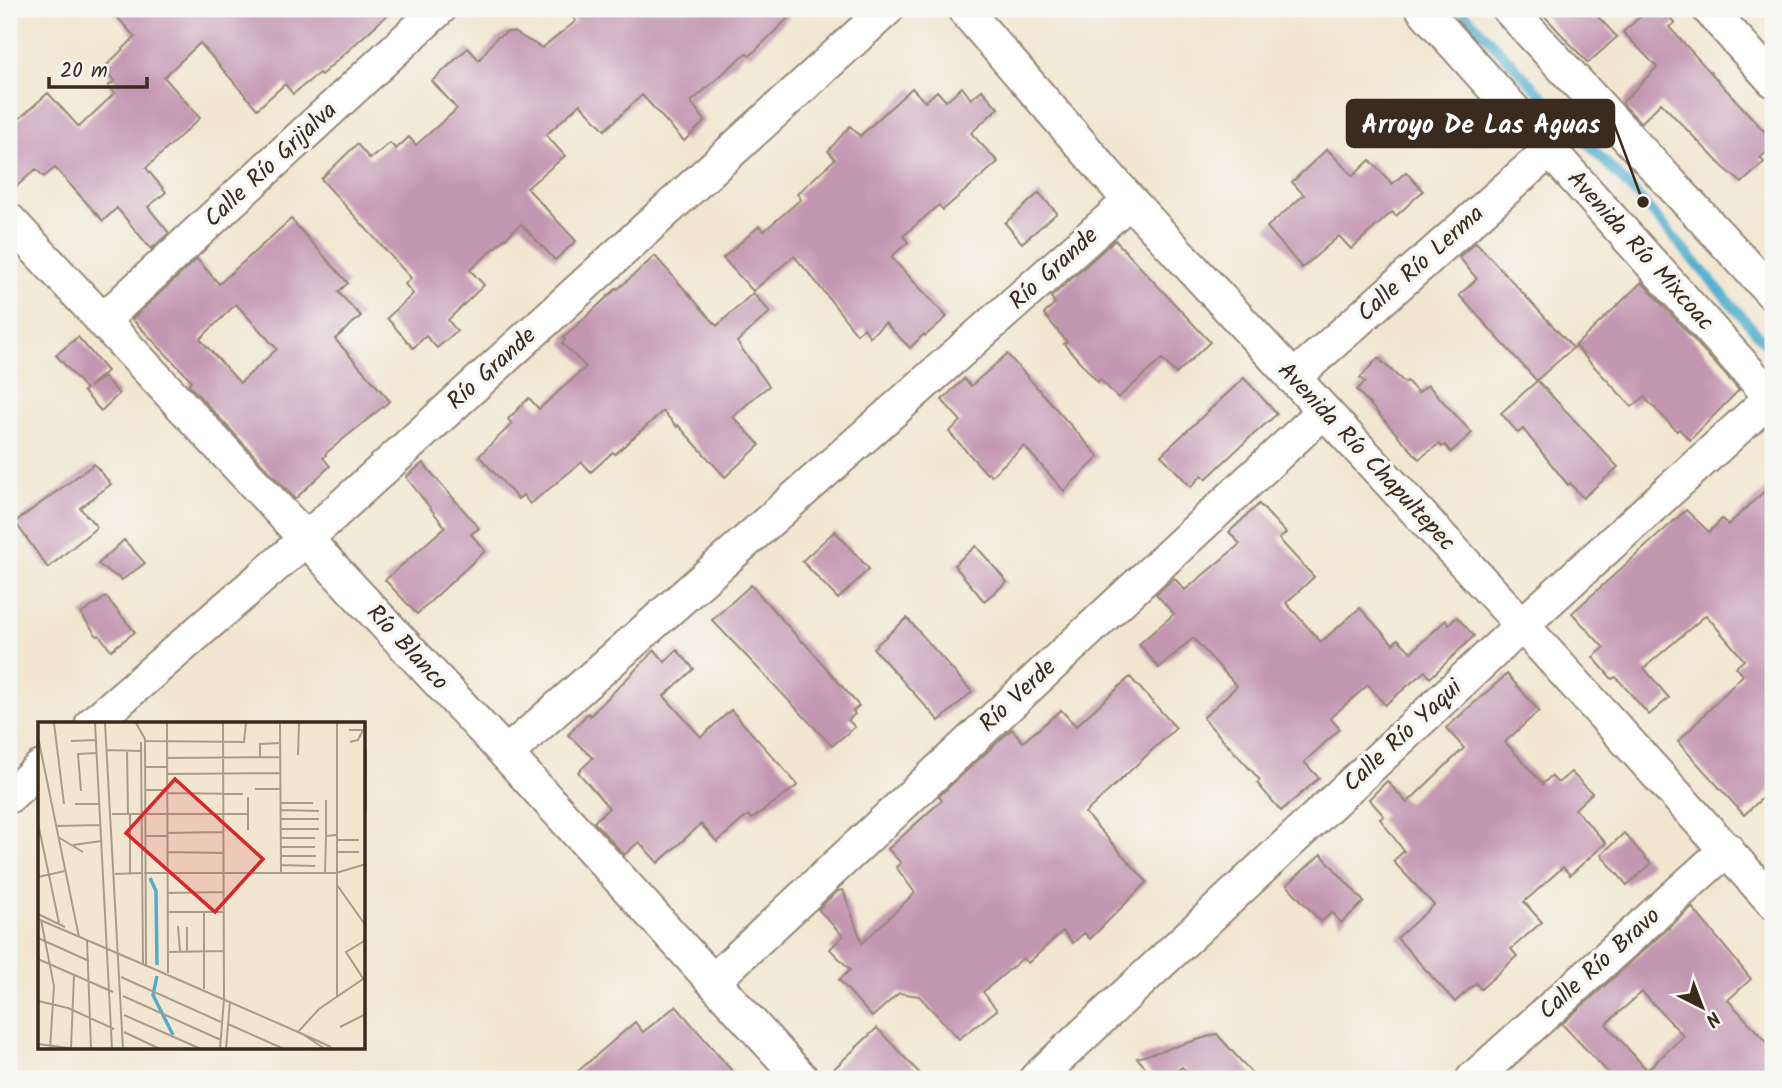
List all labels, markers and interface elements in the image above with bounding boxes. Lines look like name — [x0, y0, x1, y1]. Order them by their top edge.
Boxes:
scale bar — [49, 46, 147, 90]
text: 20 m — [60, 55, 108, 88]
street label: Calle Río Grijalva — [195, 92, 347, 238]
callout: Arroyo De Las Aguas — [1347, 100, 1614, 147]
text: Arroyo De Las Aguas — [1362, 105, 1601, 147]
street label: Avenida Río Mixcoac — [1557, 162, 1723, 340]
street label: Calle Río Lerma — [1348, 196, 1494, 332]
street label: Río Grande — [1000, 218, 1108, 320]
street label: Río Grande — [438, 318, 546, 420]
street label: Avenida Río Chapultepec — [1267, 353, 1465, 561]
street label: Río Blanco — [356, 596, 458, 701]
street label: Río Verde — [970, 649, 1066, 742]
street label: Calle Río Yaqui — [1334, 669, 1473, 802]
inset map — [38, 722, 366, 1050]
street label: Calle Río Bravo — [1530, 898, 1670, 1030]
north arrow — [1666, 972, 1736, 1042]
text: N — [1698, 1003, 1727, 1033]

